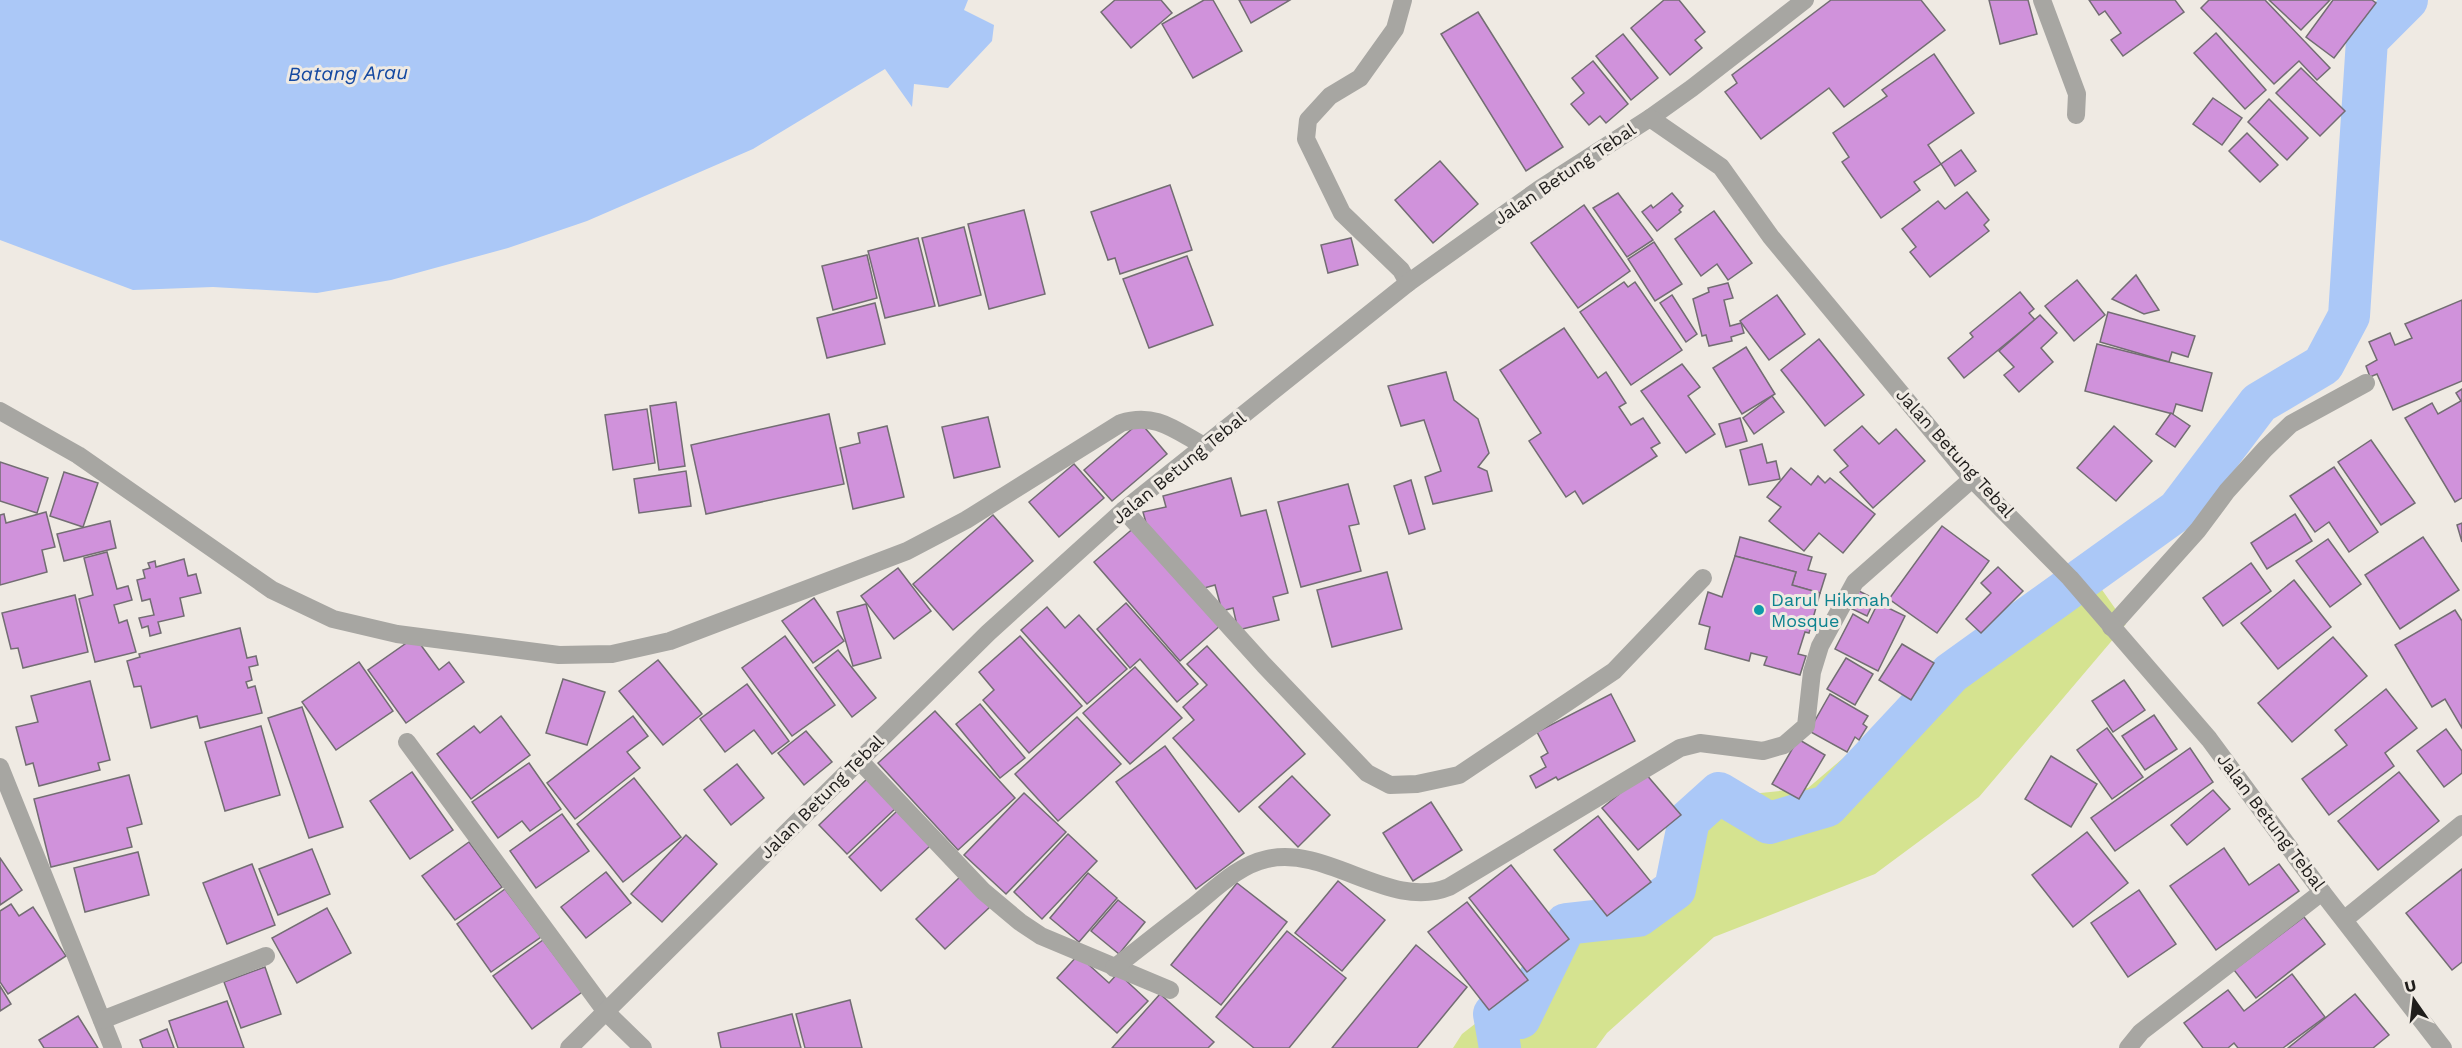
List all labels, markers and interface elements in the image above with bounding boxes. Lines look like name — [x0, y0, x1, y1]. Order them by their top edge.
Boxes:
water label: Batang Arau — [288, 60, 408, 86]
street label: Jalan Betung Tebal — [1490, 118, 1640, 229]
street label: Jalan Betung Tebal — [1892, 384, 2019, 522]
street label: Jalan Betung Tebal — [1108, 407, 1250, 528]
place label: Darul Hikmah Mosque — [1771, 589, 1890, 631]
marker: Darul Hikmah Mosque — [1752, 603, 1766, 617]
street label: Jalan Betung Tebal — [755, 730, 888, 863]
street label: Jalan Betung Tebal — [2213, 749, 2330, 895]
north arrow — [2384, 970, 2444, 1030]
text: U — [2403, 975, 2418, 997]

